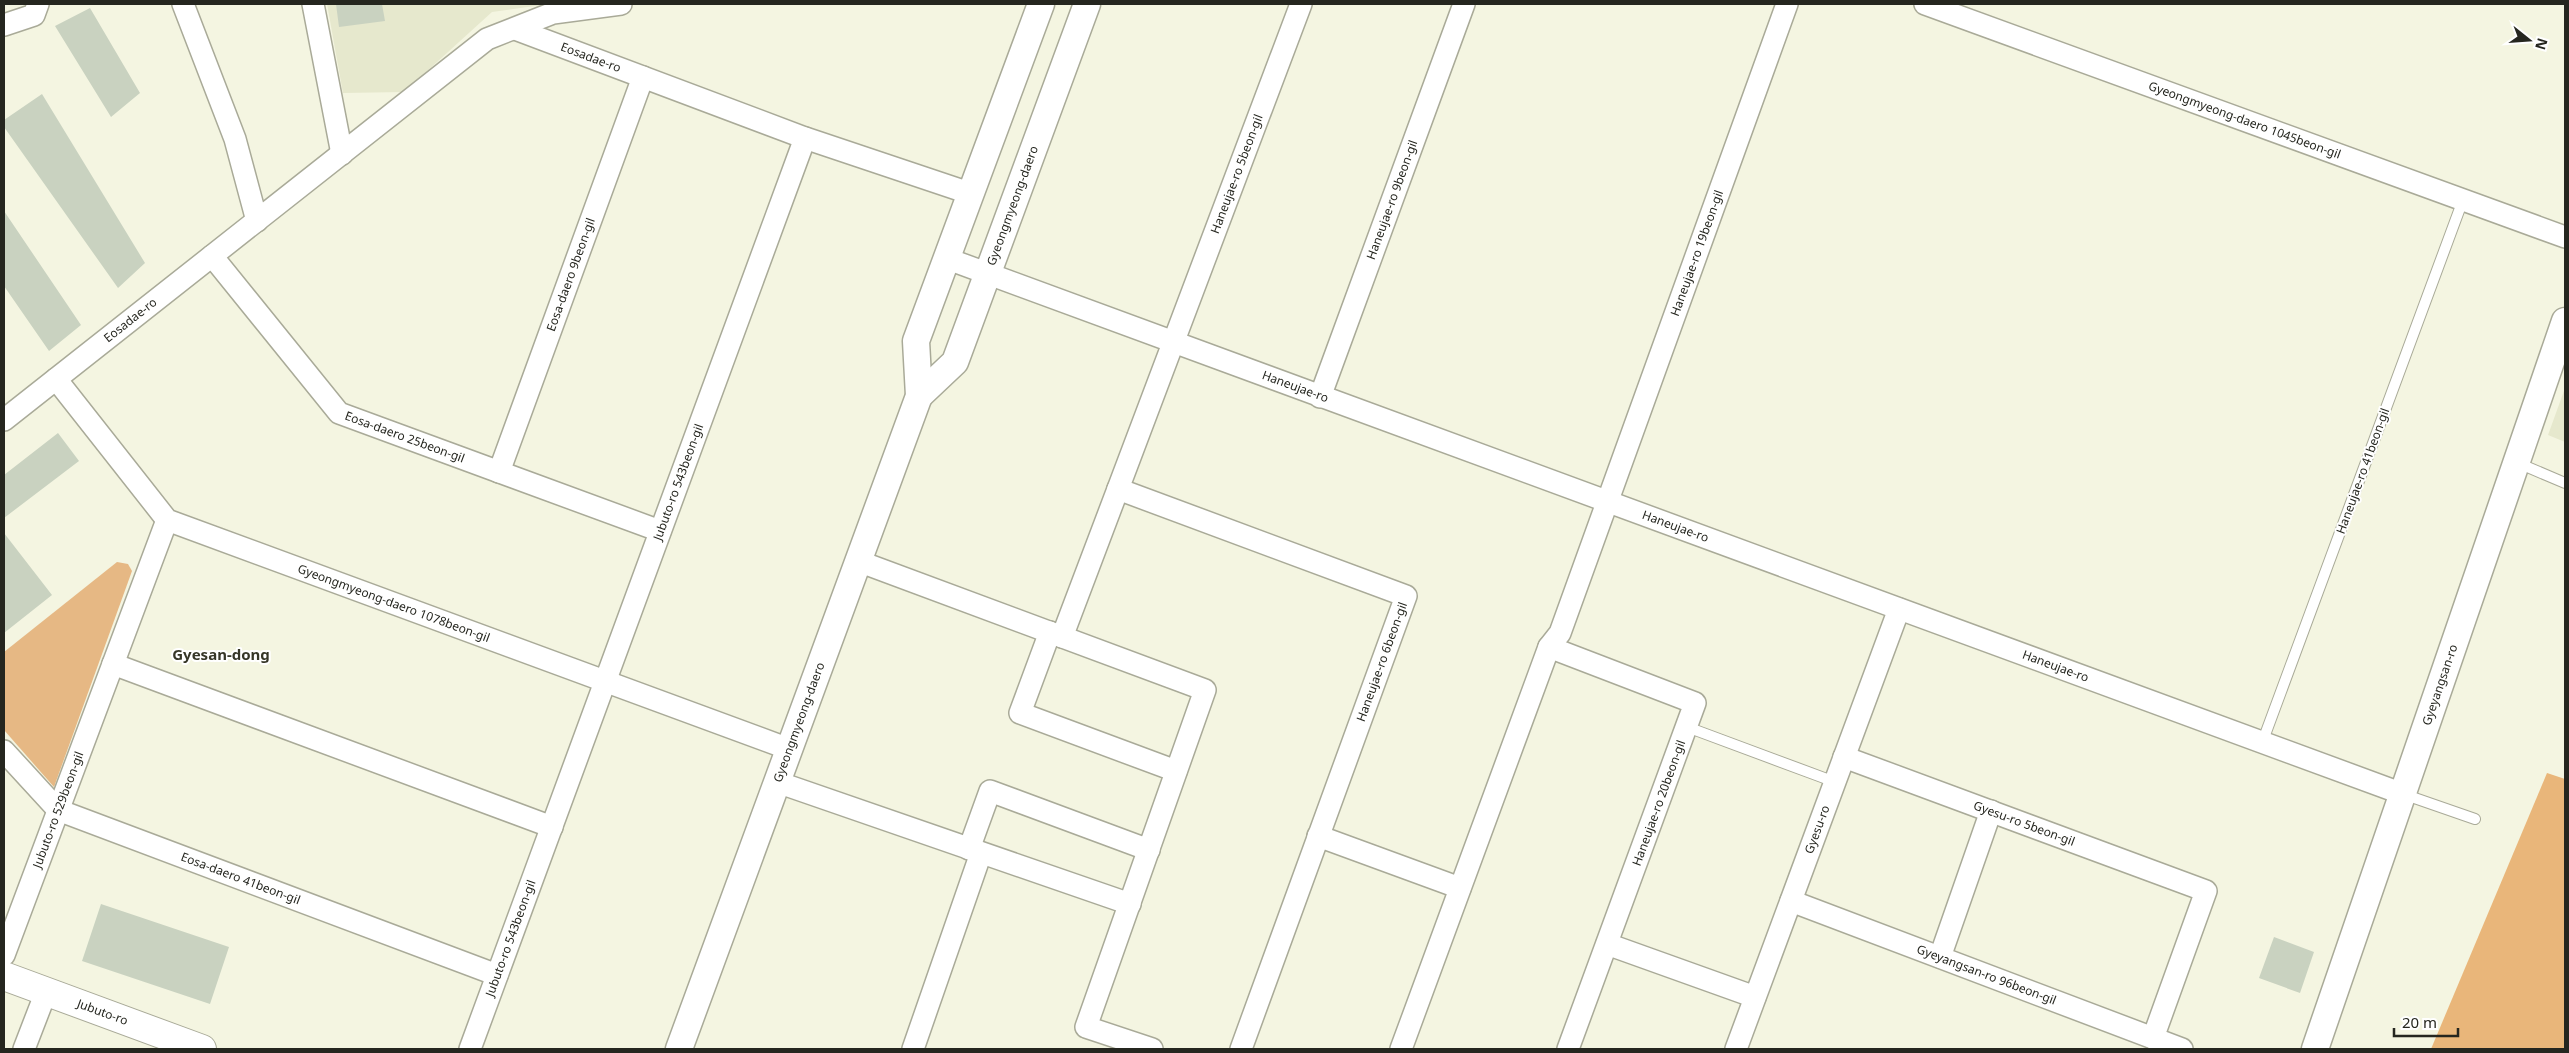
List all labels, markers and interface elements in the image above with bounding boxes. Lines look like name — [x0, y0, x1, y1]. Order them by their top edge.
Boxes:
north arrow — [2504, 15, 2554, 65]
text: N — [2531, 36, 2553, 52]
street label: Eosadae-ro — [558, 38, 624, 76]
street label: Gyeongmyeong-daero 1045beon-gil — [2146, 77, 2343, 163]
street label: Haneujae-ro 5beon-gil — [1206, 112, 1267, 236]
street label: Haneujae-ro 9beon-gil — [1362, 138, 1421, 262]
street label: Gyeongmyeong-daero — [982, 143, 1042, 268]
street label: Haneujae-ro 19beon-gil — [1666, 188, 1727, 318]
street label: Eosa-daero 9beon-gil — [542, 215, 599, 334]
street label: Eosadae-ro — [100, 294, 160, 346]
street label: Haneujae-ro — [1260, 366, 1331, 406]
street label: Haneujae-ro 41beon-gil — [2332, 406, 2393, 536]
street label: Eosa-daero 25beon-gil — [343, 407, 467, 466]
street label: Jubuto-ro 543beon-gil — [648, 421, 707, 544]
street label: Haneujae-ro — [1640, 506, 1711, 546]
street label: Gyeongmyeong-daero 1078beon-gil — [295, 560, 492, 646]
street label: Haneujae-ro 6beon-gil — [1352, 600, 1411, 724]
street label: Gyeyangsan-ro — [2418, 642, 2461, 728]
district label: Gyesan-dong — [172, 644, 270, 664]
street label: Haneujae-ro — [2020, 646, 2091, 686]
street label: Gyeongmyeong-daero — [769, 660, 828, 785]
street label: Haneujae-ro 20beon-gil — [1628, 738, 1689, 868]
street label: Jubuto-ro 529beon-gil — [28, 749, 87, 871]
street label: Gyesu-ro 5beon-gil — [1971, 797, 2077, 850]
street label: Gyesu-ro — [1800, 803, 1834, 856]
street label: Eosa-daero 41beon-gil — [179, 848, 303, 908]
street label: Jubuto-ro 543beon-gil — [481, 877, 539, 1000]
street label: Gyeyangsan-ro 96beon-gil — [1914, 940, 2059, 1009]
street label: Jubuto-ro — [74, 994, 130, 1029]
scale bar — [2394, 1006, 2458, 1038]
text: 20 m — [2402, 1012, 2437, 1032]

